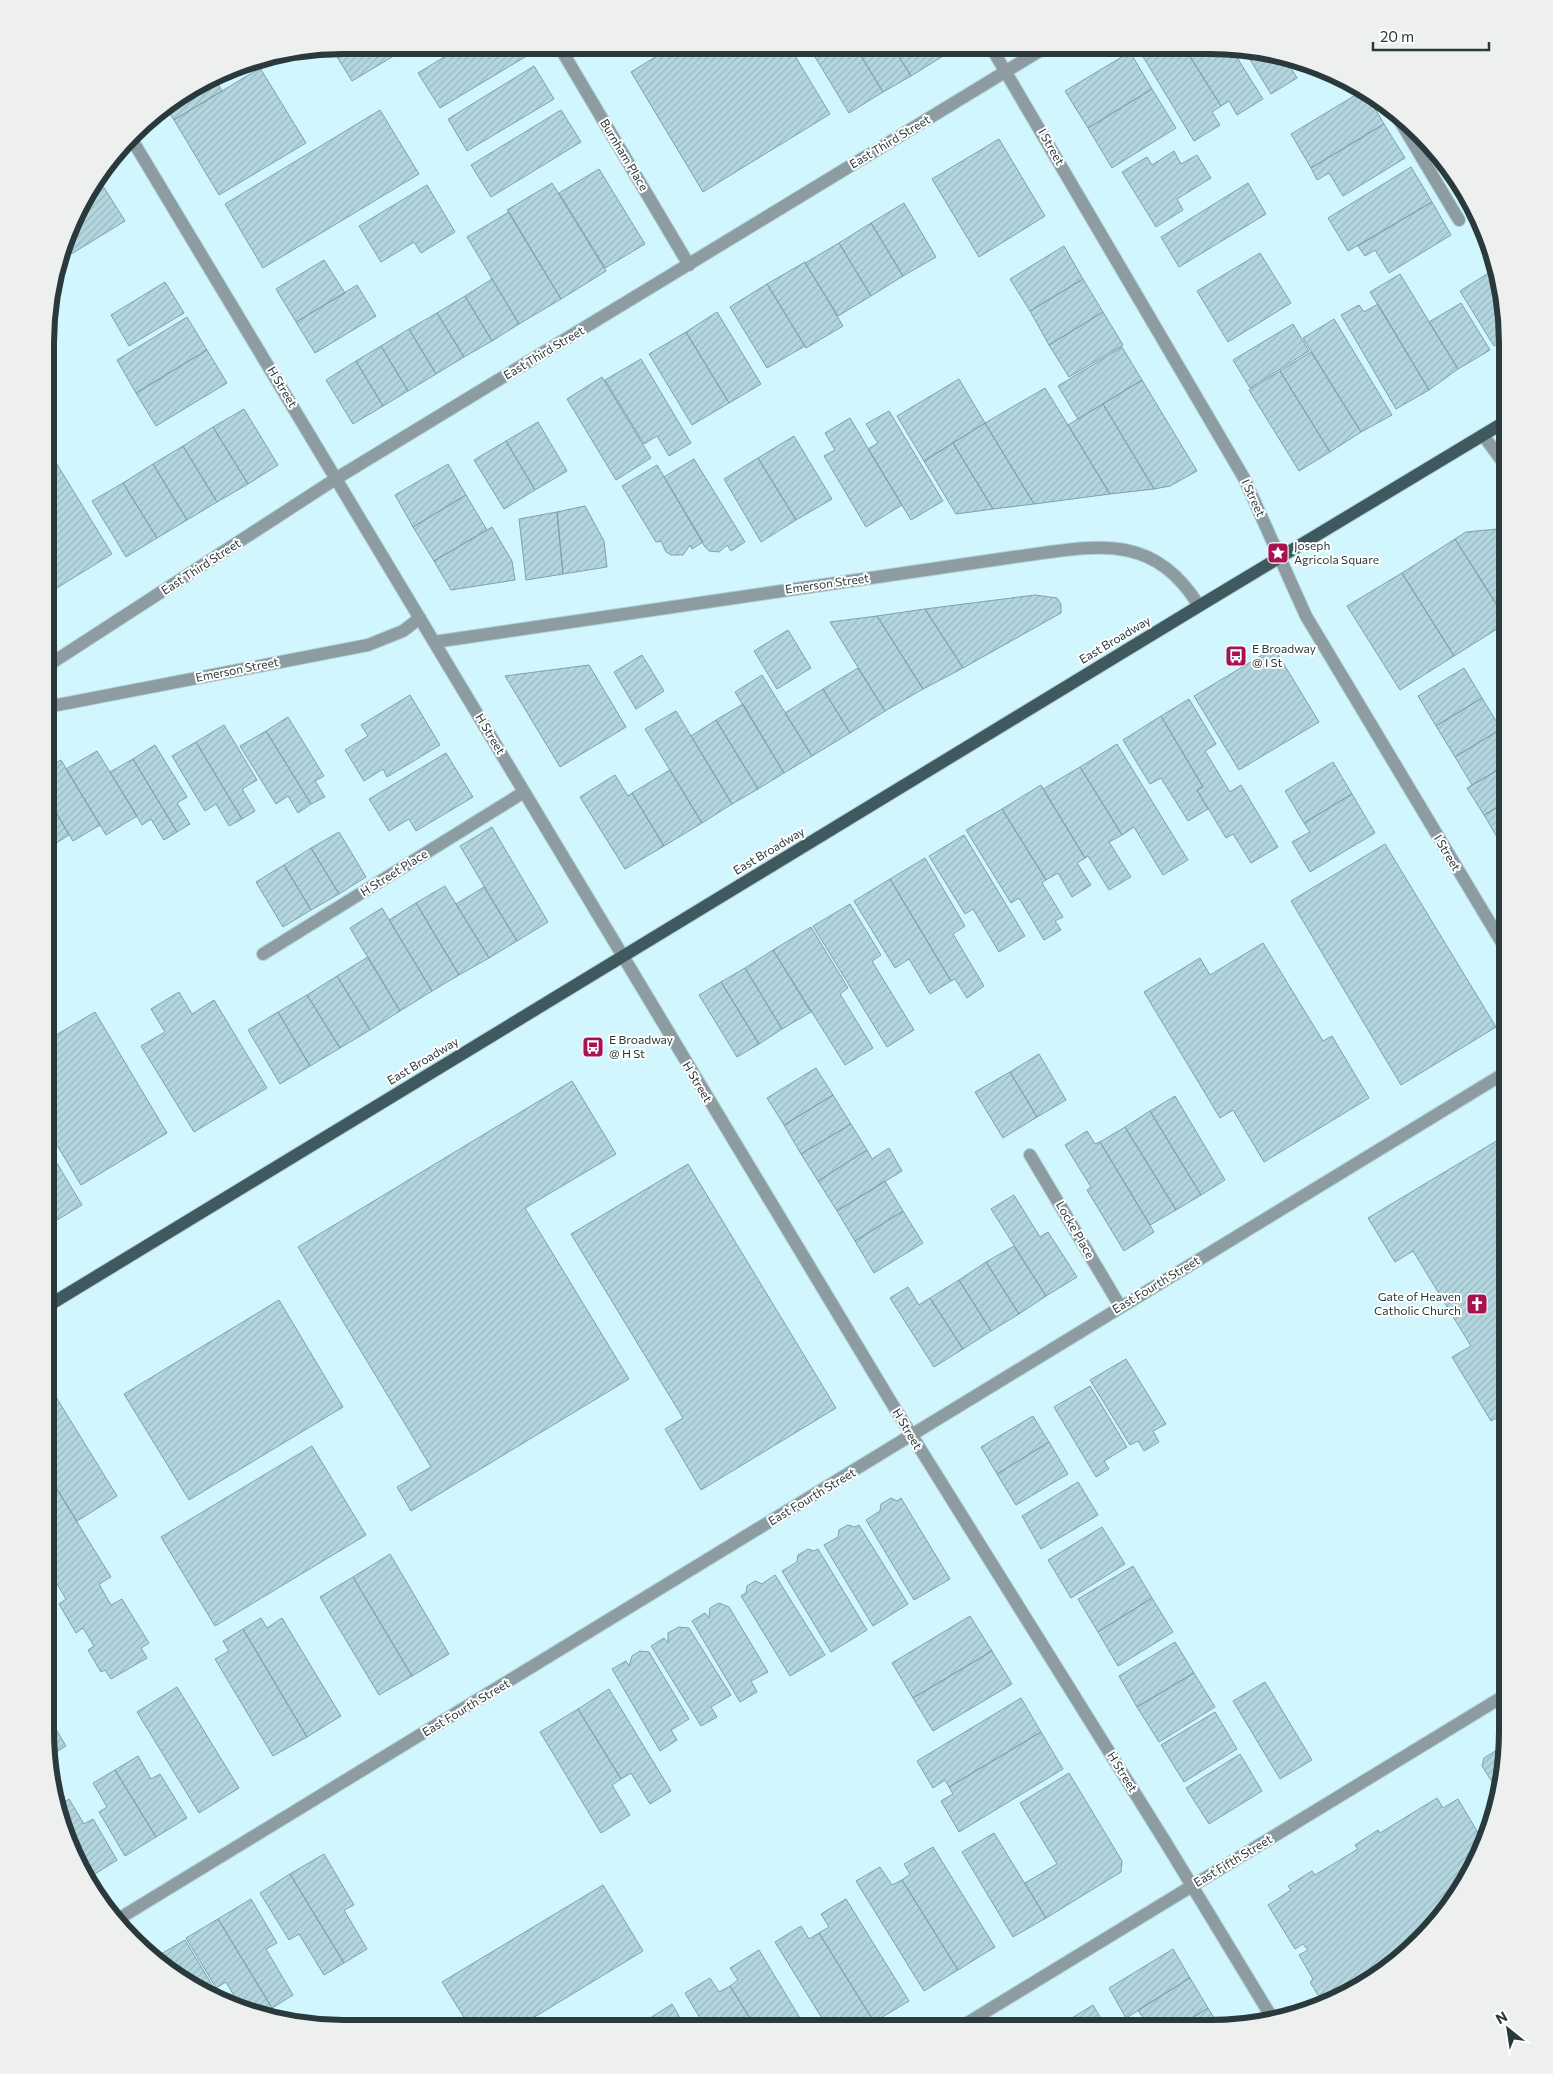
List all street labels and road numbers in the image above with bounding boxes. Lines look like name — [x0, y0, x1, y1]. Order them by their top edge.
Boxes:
street label: East Third Street — [847, 112, 932, 171]
street label: Burnham Place — [598, 116, 652, 193]
street label: I Street — [1036, 126, 1068, 167]
street label: East Third Street — [501, 323, 586, 382]
street label: H Street — [265, 363, 301, 410]
street label: I Street — [1239, 477, 1269, 519]
street label: East Third Street — [158, 535, 243, 597]
street label: Emerson Street — [784, 570, 870, 596]
street label: East Broadway — [1076, 612, 1153, 666]
street label: Emerson Street — [194, 654, 280, 684]
street label: H Street — [473, 710, 509, 757]
street label: East Broadway — [730, 823, 807, 877]
street label: I Street — [1432, 832, 1464, 873]
street label: H Street Place — [357, 846, 430, 898]
street label: East Broadway — [384, 1033, 461, 1087]
street label: H Street — [680, 1058, 716, 1105]
street label: Locke Place — [1054, 1198, 1098, 1261]
street label: East Fourth Street — [1109, 1253, 1202, 1316]
street label: H Street — [890, 1405, 926, 1452]
street label: East Fourth Street — [765, 1465, 858, 1528]
street label: East Fourth Street — [419, 1676, 512, 1739]
street label: H Street — [1105, 1749, 1141, 1794]
street label: East Fifth Street — [1191, 1831, 1274, 1889]

